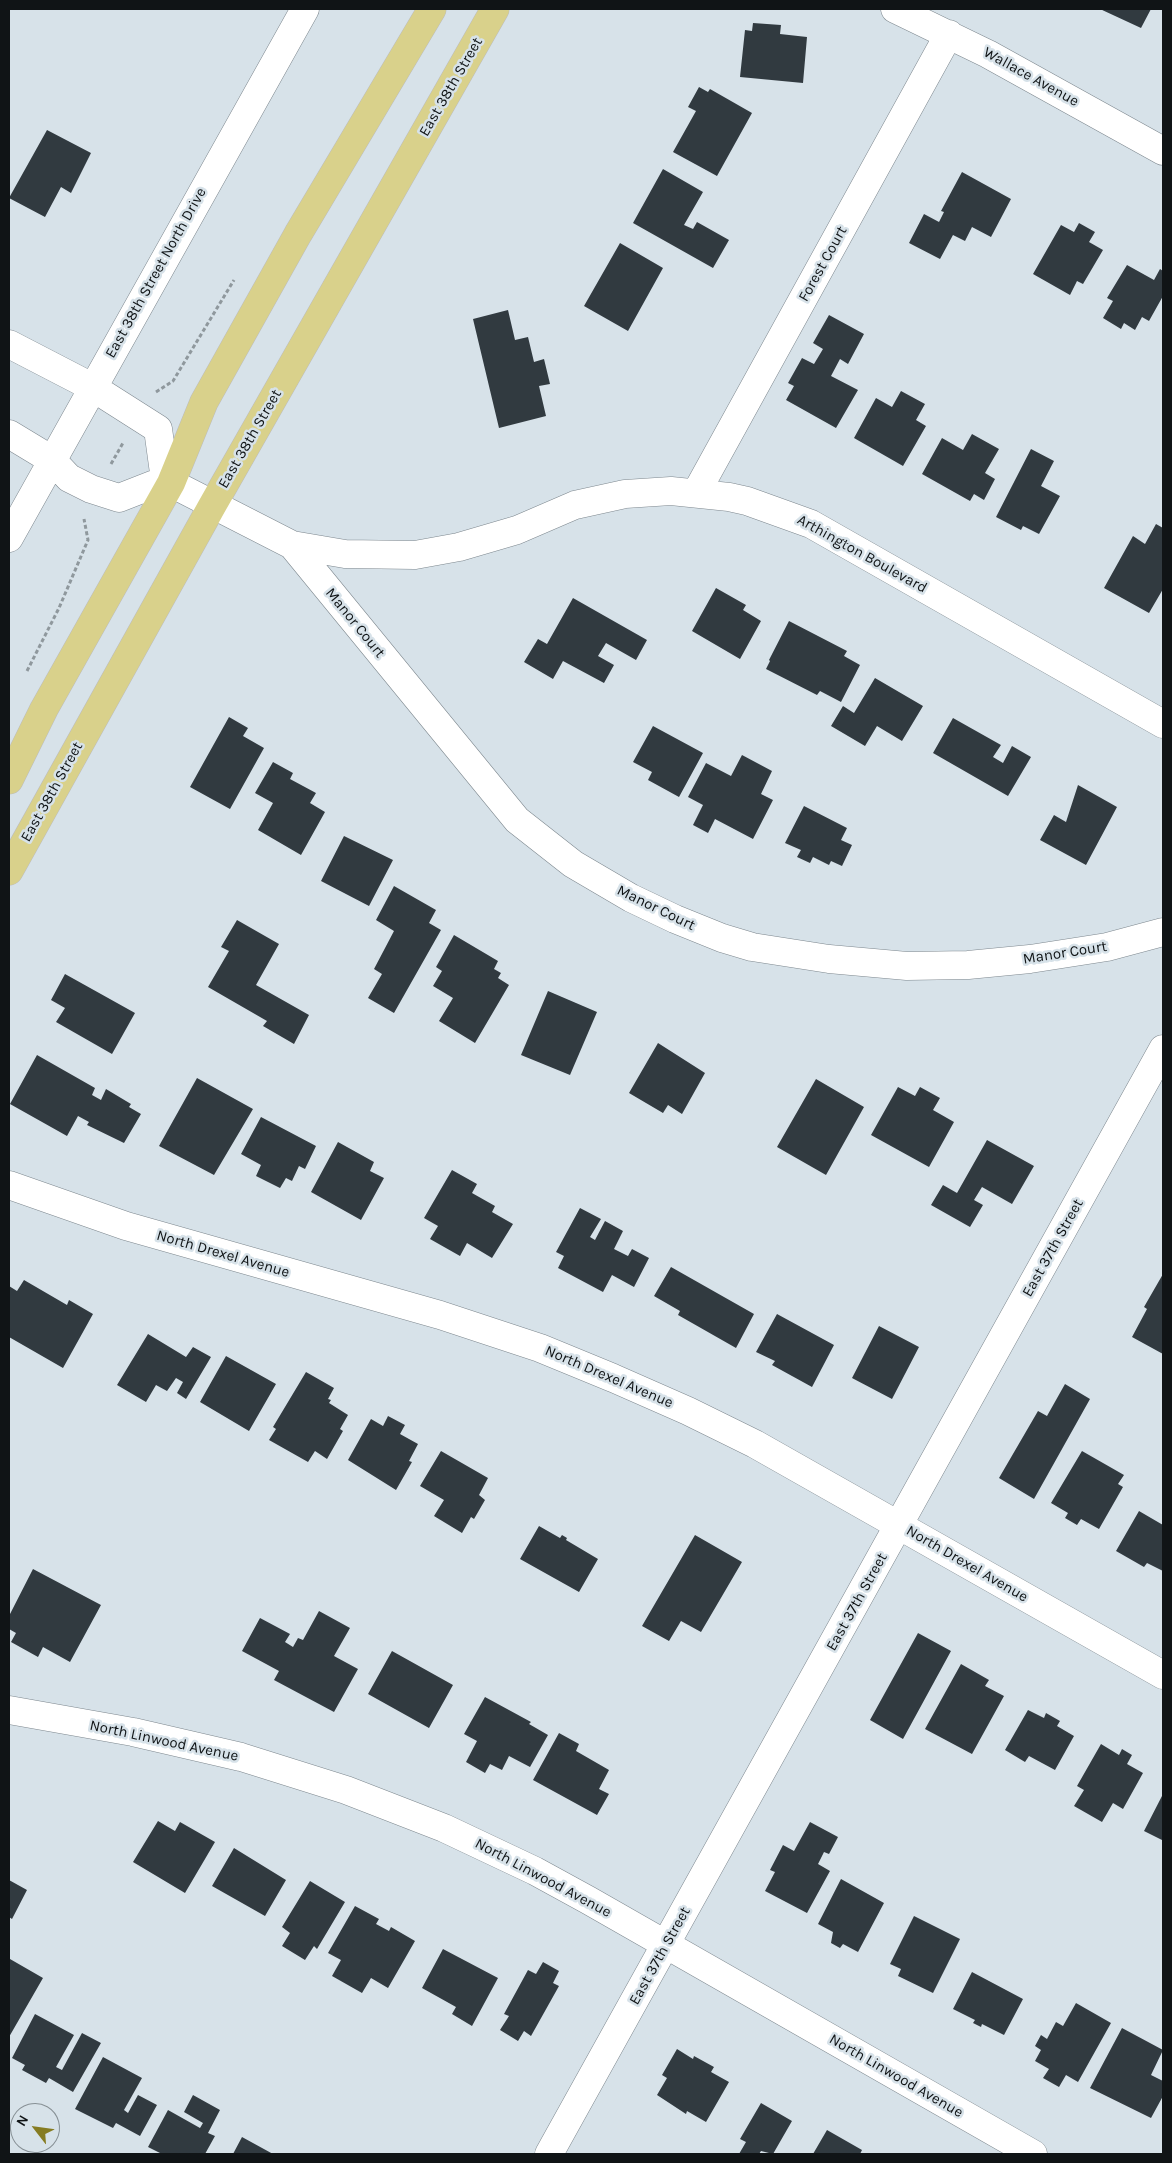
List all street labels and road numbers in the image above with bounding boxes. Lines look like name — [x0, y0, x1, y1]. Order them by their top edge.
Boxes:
street label: East 38th Street — [415, 34, 487, 140]
street label: Wallace Avenue — [980, 43, 1082, 111]
street label: East 38th Street North Drive — [102, 185, 210, 361]
street label: Forest Court — [795, 223, 851, 305]
street label: East 38th Street — [214, 386, 286, 492]
street label: Arthington Boulevard — [794, 511, 930, 597]
street label: Manor Court — [321, 584, 389, 662]
street label: East 38th Street — [17, 739, 87, 845]
street label: Manor Court — [614, 881, 698, 935]
street label: Manor Court — [1022, 937, 1108, 969]
street label: East 37th Street — [1019, 1196, 1087, 1300]
street label: North Drexel Avenue — [154, 1226, 292, 1282]
street label: North Drexel Avenue — [542, 1342, 676, 1412]
street label: North Drexel Avenue — [903, 1522, 1031, 1606]
street label: East 37th Street — [823, 1550, 891, 1654]
street label: North Linwood Avenue — [88, 1716, 240, 1766]
street label: North Linwood Avenue — [472, 1834, 614, 1922]
street label: East 37th Street — [626, 1904, 694, 2008]
street label: North Linwood Avenue — [826, 2030, 966, 2122]

